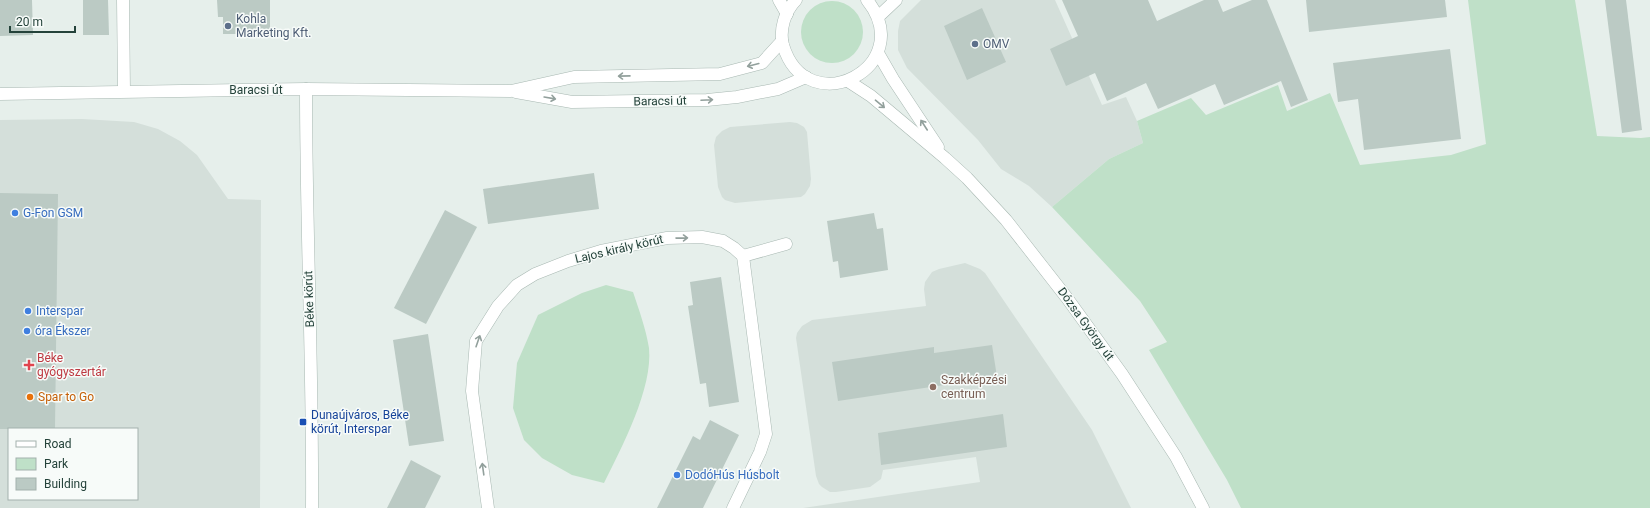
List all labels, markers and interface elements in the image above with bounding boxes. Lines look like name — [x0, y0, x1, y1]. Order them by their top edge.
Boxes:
scale bar — [10, 8, 75, 34]
place label: Kohla Marketing Kft. — [236, 12, 311, 40]
text: 20 m — [16, 15, 43, 29]
marker: Kohla Marketing Kft. — [223, 21, 233, 31]
place label: OMV — [983, 37, 1010, 51]
marker: OMV — [970, 39, 980, 49]
one-way arrow — [747, 62, 760, 70]
one-way arrow — [618, 72, 631, 80]
street label: Baracsi út — [229, 83, 283, 97]
one-way arrow — [543, 94, 556, 102]
street label: Baracsi út — [633, 94, 687, 108]
one-way arrow — [700, 96, 713, 103]
one-way arrow — [875, 99, 885, 108]
one-way arrow — [919, 120, 928, 131]
place label: G-Fon GSM — [23, 206, 83, 220]
marker: G-Fon GSM — [10, 208, 20, 218]
street label: Lajos király körút — [573, 232, 665, 266]
one-way arrow — [675, 234, 688, 241]
street label: Béke körút — [301, 270, 317, 328]
street label: Dózsa György út — [1055, 285, 1117, 363]
place label: Interspar — [36, 304, 84, 318]
marker: Interspar — [23, 306, 33, 316]
place label: óra Ékszer — [35, 323, 91, 338]
marker: óra Ékszer — [22, 326, 32, 336]
one-way arrow — [475, 334, 482, 347]
place label: Béke gyógyszertár — [37, 351, 106, 379]
marker: Béke gyógyszertár — [24, 360, 34, 370]
place label: Szakképzési centrum — [941, 373, 1007, 401]
marker: Szakképzési centrum — [928, 382, 938, 392]
place label: Spar to Go — [38, 390, 94, 404]
marker: Spar to Go — [25, 392, 35, 402]
place label: Dunaújváros, Béke körút, Interspar — [311, 408, 409, 436]
marker: Dunaújváros, Béke körút, Interspar — [298, 417, 308, 427]
legend — [8, 428, 138, 500]
text: Road — [44, 437, 72, 451]
text: Park — [44, 457, 69, 471]
one-way arrow — [479, 463, 487, 476]
place label: DodóHús Húsbolt — [685, 468, 780, 482]
marker: DodóHús Húsbolt — [672, 470, 682, 480]
text: Building — [44, 477, 87, 491]

